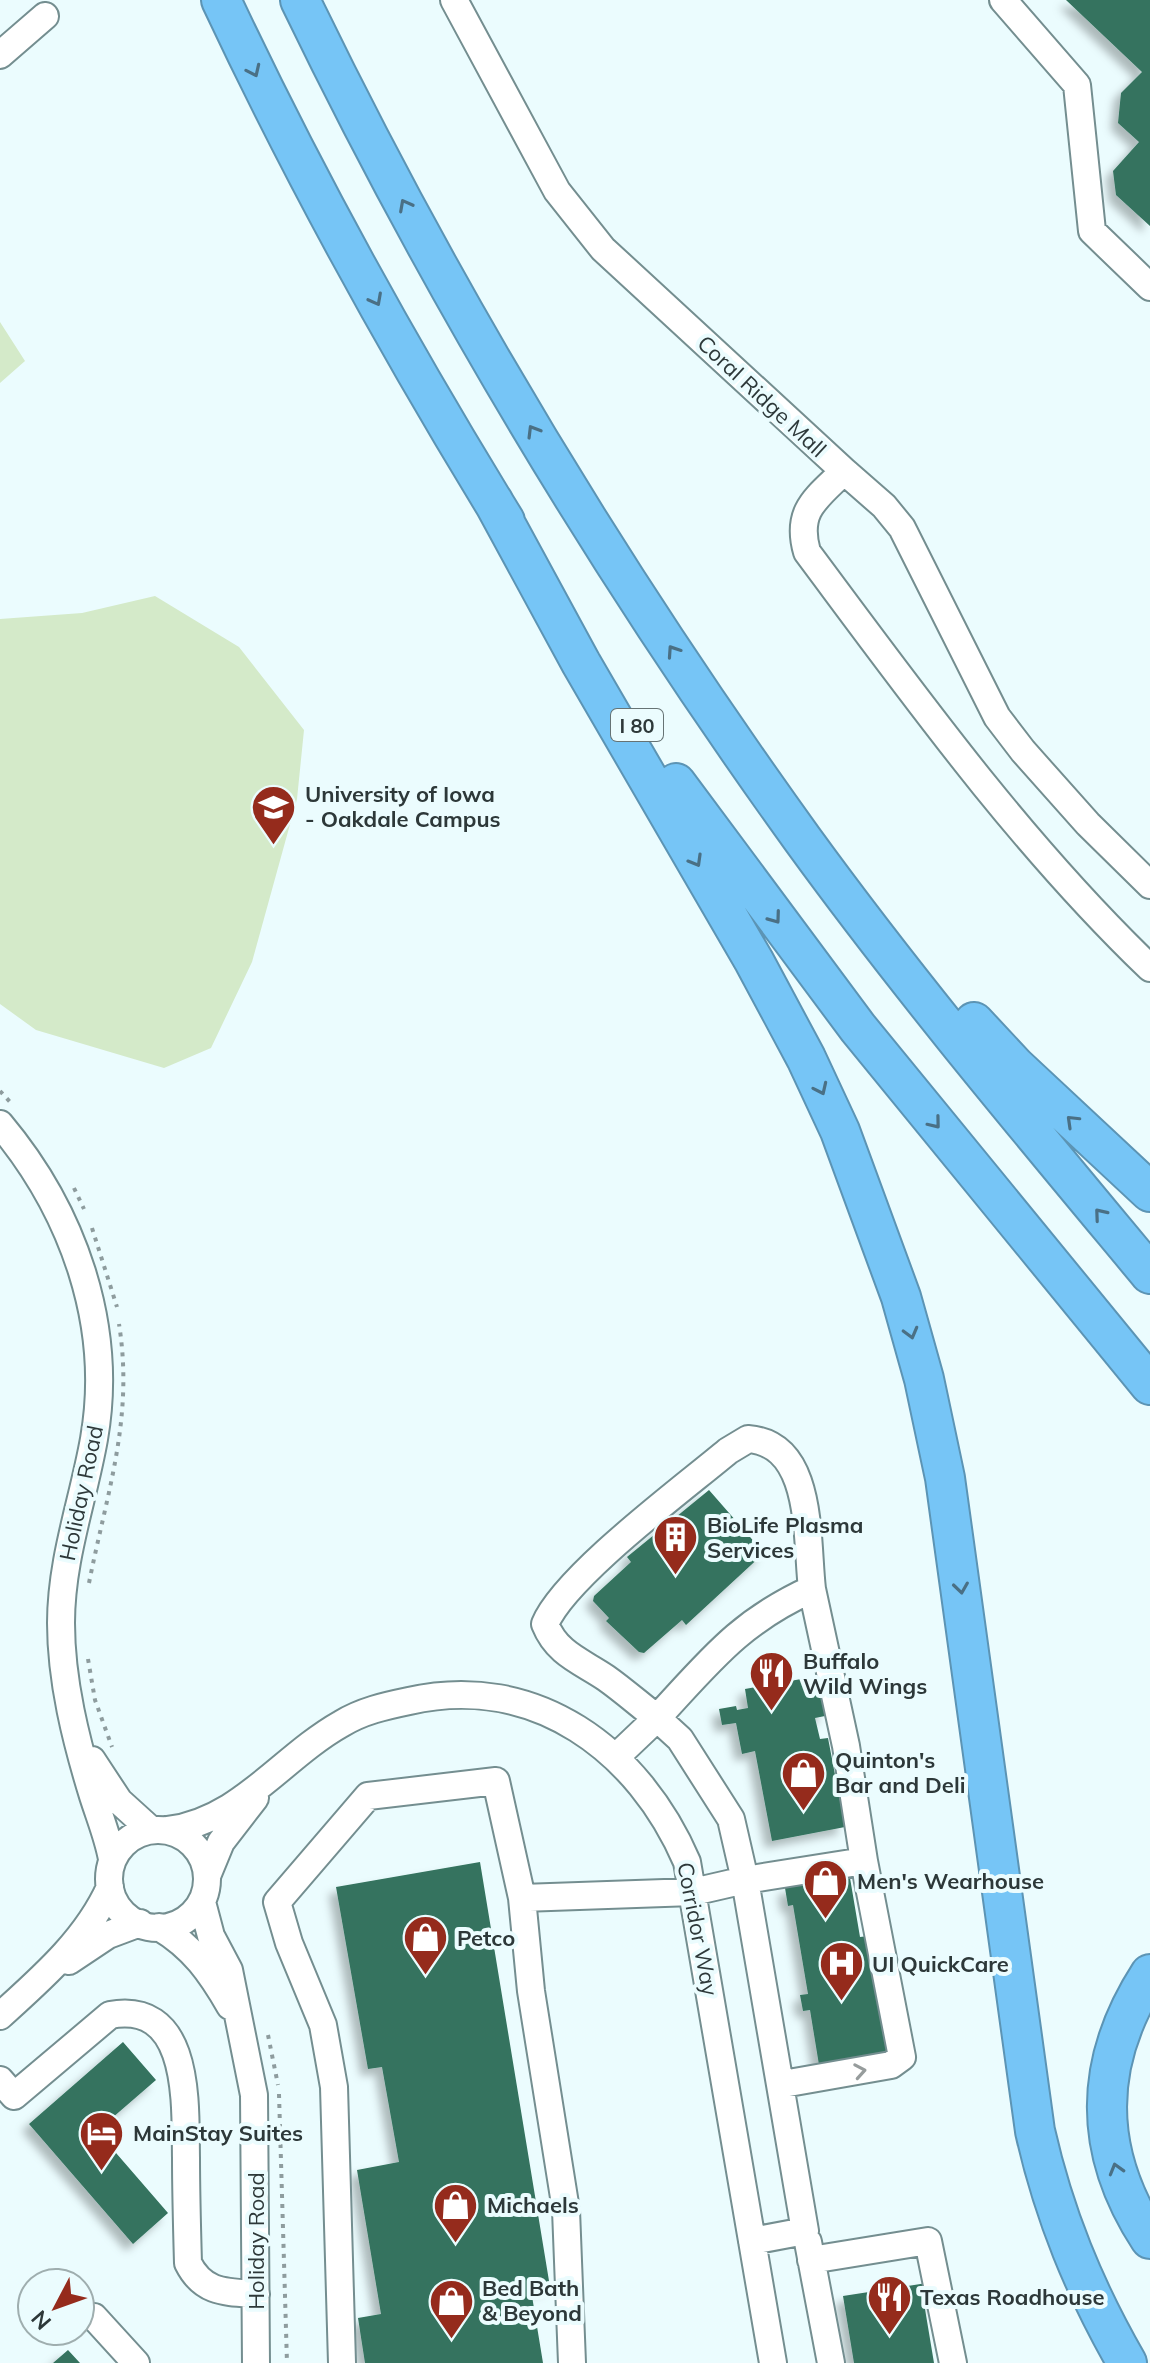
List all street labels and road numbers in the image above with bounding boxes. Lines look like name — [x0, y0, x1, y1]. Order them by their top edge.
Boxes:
street label: Coral Ridge Mall — [692, 329, 832, 463]
road number: I 80 — [611, 709, 663, 741]
street label: Holiday Road — [53, 1423, 109, 1563]
street label: Corridor Way — [671, 1860, 725, 1998]
street label: Holiday Road — [242, 2172, 270, 2310]

